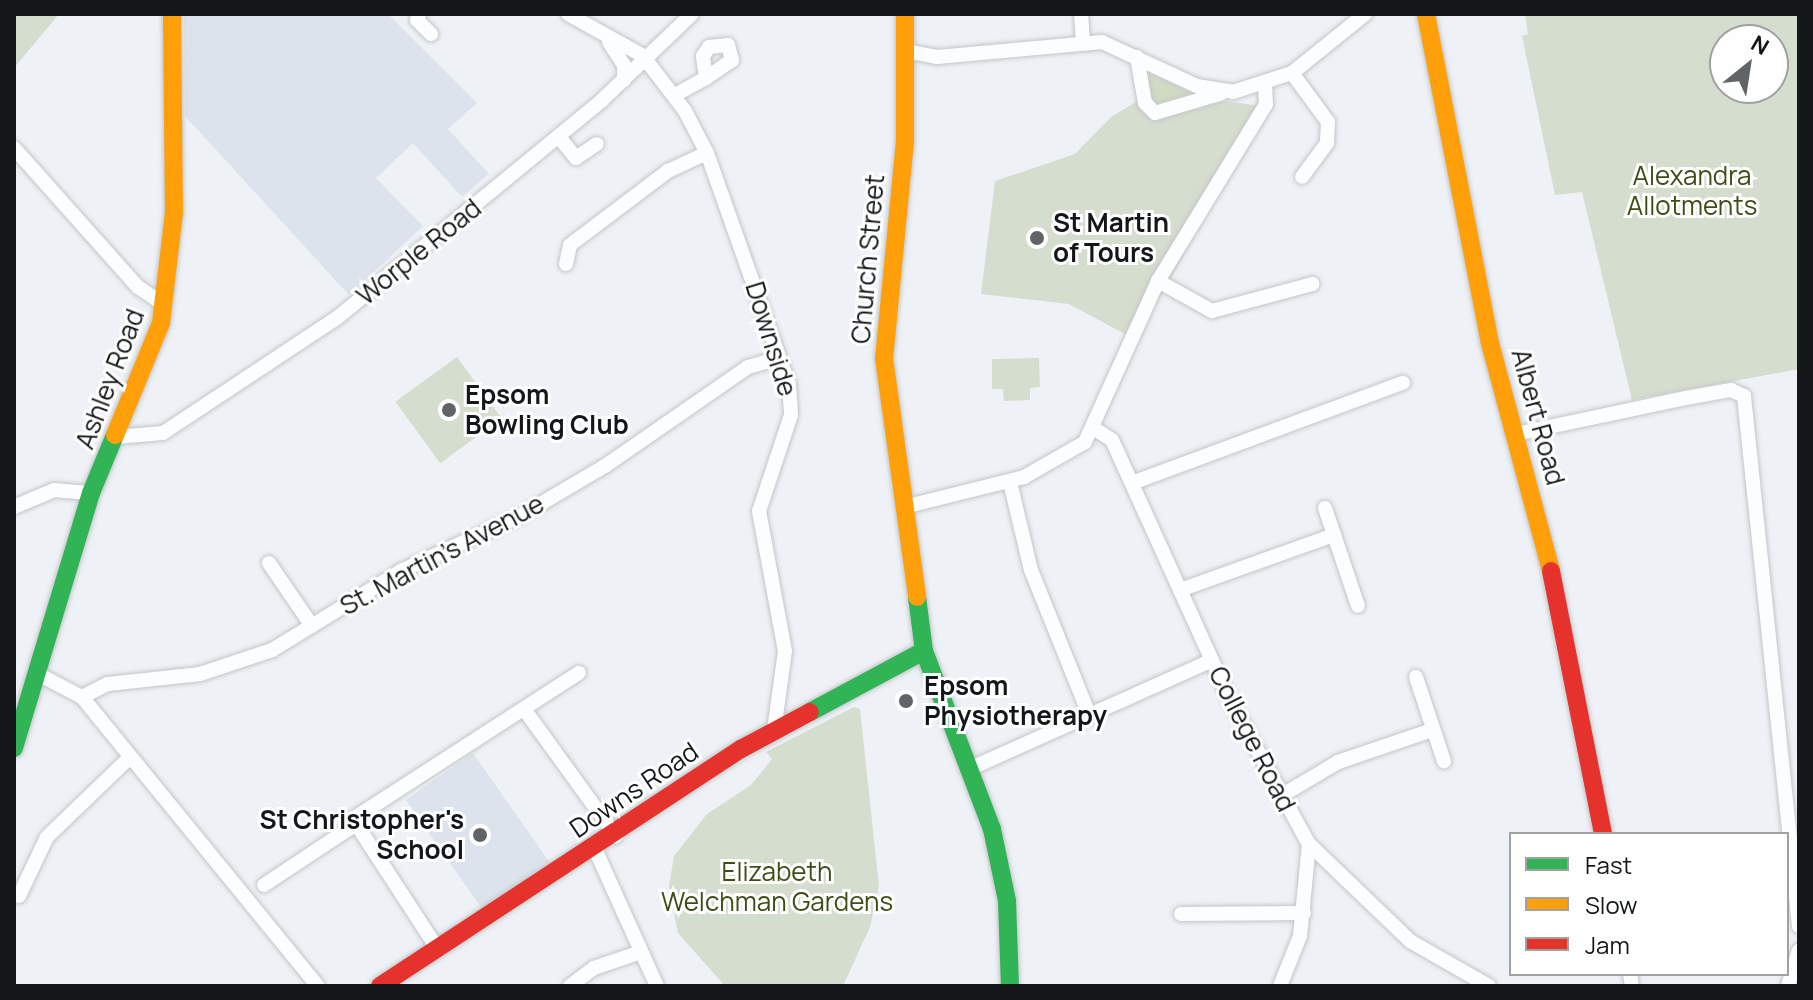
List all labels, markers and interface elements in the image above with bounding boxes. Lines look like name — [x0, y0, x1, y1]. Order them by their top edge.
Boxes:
north arrow — [1709, 24, 1789, 104]
text: N — [1746, 28, 1774, 62]
park label: Alexandra Allotments — [1627, 160, 1757, 222]
street label: Church Street — [845, 173, 891, 345]
street label: Worple Road — [351, 192, 487, 312]
place label: St Martin of Tours — [1053, 207, 1169, 268]
marker: St Martin of Tours — [1028, 229, 1046, 247]
street label: Downside — [739, 278, 803, 400]
street label: Ashley Road — [69, 305, 151, 453]
street label: Albert Road — [1505, 345, 1571, 489]
place label: Epsom Bowling Club — [465, 379, 629, 440]
marker: Epsom Bowling Club — [440, 401, 458, 419]
street label: St. Martin's Avenue — [335, 488, 549, 622]
street label: College Road — [1202, 661, 1302, 817]
place label: Epsom Physiotherapy — [924, 670, 1107, 732]
marker: Epsom Physiotherapy — [895, 690, 917, 712]
street label: Downs Road — [564, 736, 704, 844]
place label: St Christopher's School — [260, 804, 464, 866]
marker: St Christopher's School — [471, 826, 489, 844]
legend — [1509, 832, 1789, 976]
text: Fast — [1585, 848, 1632, 881]
park label: Elizabeth Welchman Gardens — [661, 856, 893, 918]
text: Slow — [1585, 888, 1638, 921]
text: Jam — [1585, 928, 1630, 961]

